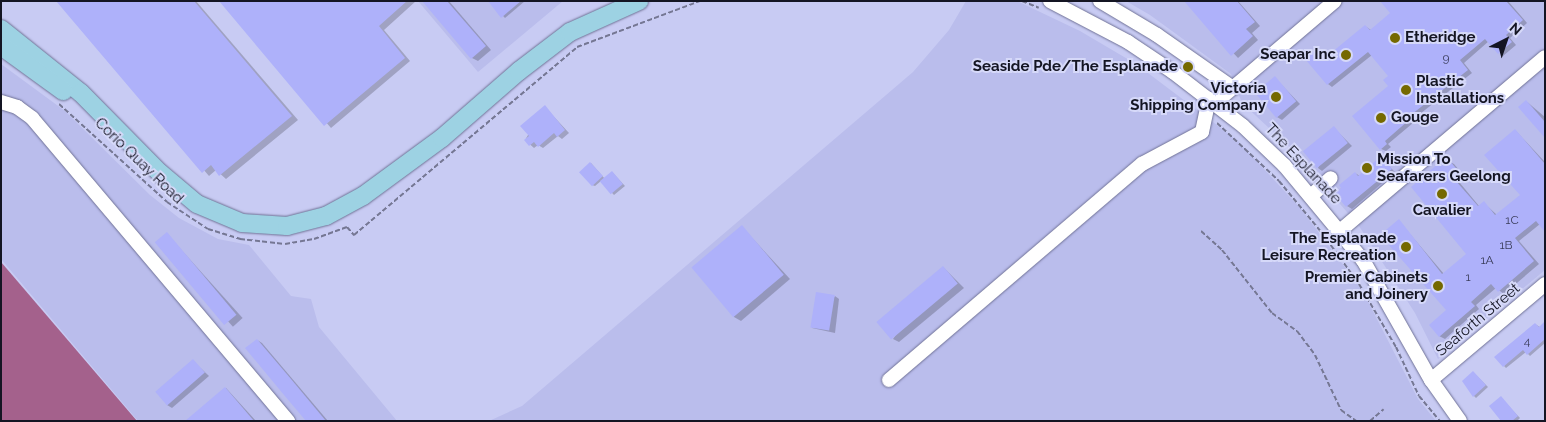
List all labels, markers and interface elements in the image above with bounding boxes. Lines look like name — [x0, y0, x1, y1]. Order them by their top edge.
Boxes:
north arrow — [1481, 15, 1531, 65]
text: N — [1507, 19, 1525, 38]
place label: Etheridge — [1405, 29, 1476, 47]
marker: Etheridge — [1389, 32, 1401, 44]
place label: Seapar Inc — [1260, 46, 1336, 64]
marker: Seapar Inc — [1340, 49, 1352, 61]
house number: 9 — [1442, 52, 1450, 66]
place label: Seaside Pde/The Esplanade — [973, 58, 1178, 76]
marker: Seaside Pde/The Esplanade — [1182, 61, 1194, 73]
place label: Plastic Installations — [1416, 72, 1504, 107]
place label: Victoria Shipping Company — [1130, 79, 1266, 114]
marker: Plastic Installations — [1400, 84, 1412, 96]
marker: Victoria Shipping Company — [1270, 91, 1282, 103]
place label: Gouge — [1391, 109, 1439, 127]
marker: Gouge — [1375, 112, 1387, 124]
street label: Corio Quay Road — [91, 114, 187, 208]
street label: The Esplanade — [1261, 120, 1345, 208]
place label: Mission To Seafarers Geelong — [1377, 150, 1511, 185]
marker: Mission To Seafarers Geelong — [1361, 162, 1373, 174]
marker: Cavalier — [1436, 188, 1448, 200]
place label: Cavalier — [1413, 202, 1471, 220]
house number: 1C — [1505, 214, 1519, 228]
place label: The Esplanade Leisure Recreation — [1261, 229, 1396, 264]
house number: 1B — [1499, 239, 1513, 253]
marker: The Esplanade Leisure Recreation — [1400, 241, 1412, 253]
house number: 1A — [1480, 254, 1494, 268]
place label: Premier Cabinets and Joinery — [1304, 268, 1428, 303]
house number: 1 — [1465, 271, 1471, 285]
street label: Seaforth Street — [1432, 280, 1524, 360]
marker: Premier Cabinets and Joinery — [1432, 280, 1444, 292]
house number: 4 — [1524, 335, 1530, 349]

